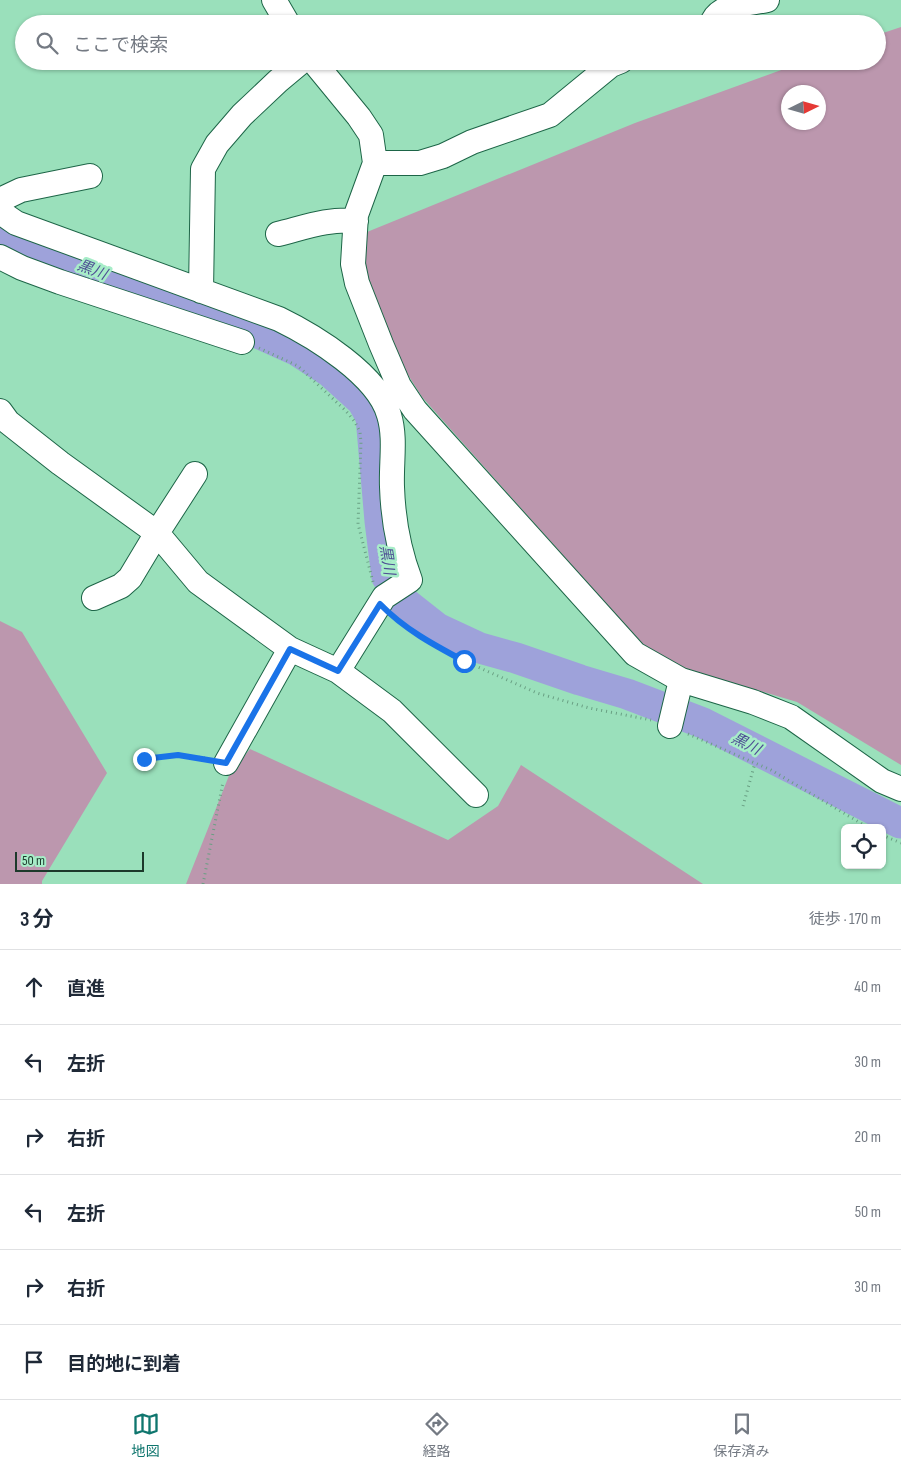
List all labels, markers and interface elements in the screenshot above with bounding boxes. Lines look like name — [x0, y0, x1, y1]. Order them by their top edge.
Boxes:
search box — [15, 15, 886, 70]
icon: search — [33, 29, 61, 57]
text: ここで検索 — [73, 34, 168, 57]
north arrow — [781, 85, 826, 130]
water label: 黒川 — [75, 256, 111, 285]
water label: 黒川 — [375, 544, 399, 578]
route start — [453, 650, 476, 673]
water label: 黒川 — [728, 729, 765, 760]
route end — [133, 748, 156, 771]
map controls — [841, 824, 886, 869]
button: locate — [841, 824, 886, 869]
scale bar — [15, 849, 144, 872]
text: 50 m — [22, 852, 45, 869]
text: 3 分 — [20, 907, 54, 932]
text: 徒歩 · 170 m — [809, 910, 881, 929]
icon: ahead — [20, 973, 48, 1001]
text: 直進 — [67, 978, 105, 1001]
text: 40 m — [854, 978, 881, 997]
icon: left — [20, 1048, 48, 1076]
text: 左折 — [67, 1053, 105, 1076]
text: 30 m — [854, 1053, 881, 1072]
icon: right — [20, 1123, 48, 1151]
text: 右折 — [67, 1128, 105, 1151]
text: 20 m — [854, 1128, 881, 1147]
icon: left — [20, 1198, 48, 1226]
text: 左折 — [67, 1203, 105, 1226]
text: 50 m — [855, 1203, 881, 1222]
icon: right — [20, 1273, 48, 1301]
text: 右折 — [67, 1278, 105, 1301]
text: 30 m — [854, 1278, 881, 1297]
icon: arrive — [20, 1348, 48, 1376]
text: 目的地に到着 — [67, 1353, 181, 1376]
tab: 地図 — [132, 1410, 160, 1460]
tab: 経路 — [423, 1410, 451, 1460]
tab: 保存済み — [714, 1410, 770, 1460]

